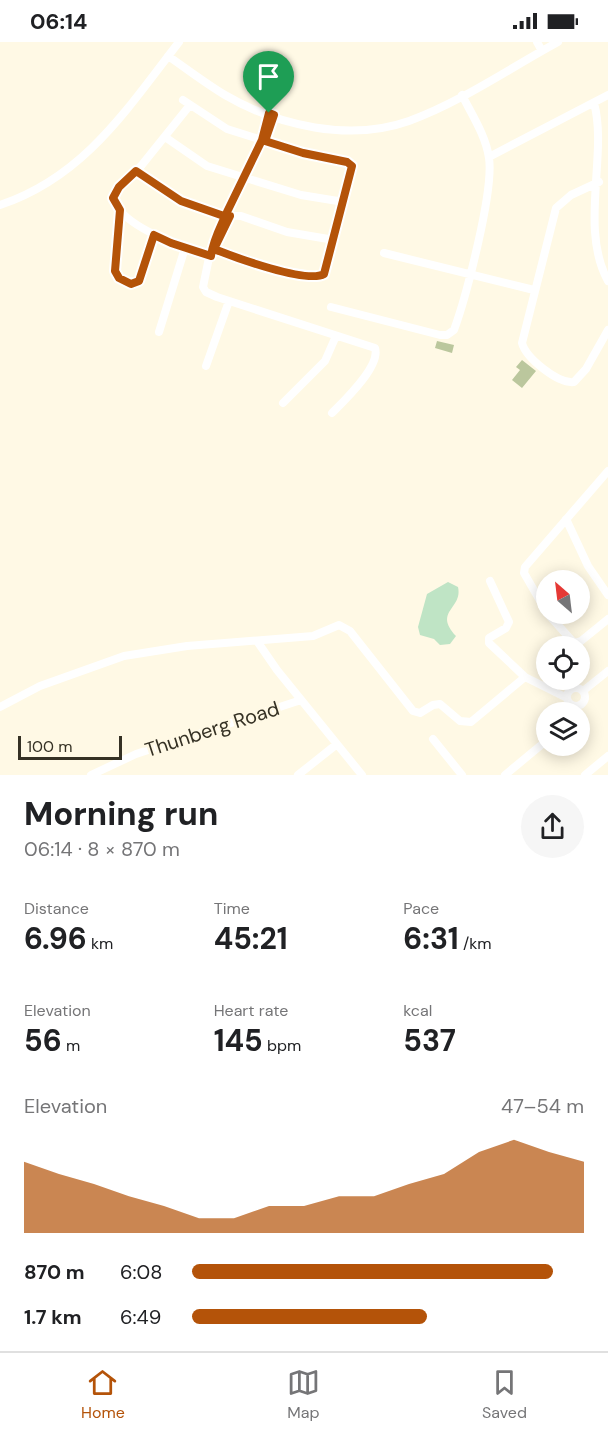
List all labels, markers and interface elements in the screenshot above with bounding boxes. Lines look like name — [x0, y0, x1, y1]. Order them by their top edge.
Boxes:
text: 06:14 — [30, 7, 87, 36]
pin — [243, 51, 294, 113]
icon: arrive — [252, 60, 285, 93]
north arrow — [536, 570, 590, 624]
map controls — [536, 570, 590, 756]
button: locate — [536, 636, 590, 690]
street label: Thunberg Road — [142, 695, 282, 763]
button: layers — [536, 702, 590, 756]
scale bar — [18, 733, 122, 760]
text: 100 m — [27, 736, 72, 757]
text: Morning run — [24, 792, 218, 835]
button: share — [521, 795, 584, 858]
text: 06:14 · 8 × 870 m — [24, 836, 180, 862]
text: Distance — [24, 898, 89, 919]
text: Time — [214, 898, 250, 919]
text: Pace — [403, 898, 439, 919]
text: 6.96 — [24, 919, 87, 958]
text: 45:21 — [214, 919, 288, 958]
text: 6:31 — [403, 919, 459, 958]
text: km — [87, 933, 113, 954]
text: /km — [459, 933, 492, 954]
text: Elevation — [24, 1000, 91, 1021]
text: Heart rate — [214, 1000, 288, 1021]
text: kcal — [403, 1000, 432, 1021]
text: 56 — [24, 1021, 62, 1060]
text: 145 — [214, 1021, 263, 1060]
text: 537 — [403, 1021, 456, 1060]
text: m — [62, 1035, 80, 1056]
text: bpm — [263, 1035, 301, 1056]
text: Elevation — [24, 1093, 107, 1119]
text: 47–54 m — [501, 1093, 584, 1119]
text: 870 m — [24, 1259, 85, 1285]
text: 6:08 — [120, 1259, 162, 1285]
text: 1.7 km — [24, 1304, 82, 1330]
text: 6:49 — [120, 1304, 161, 1330]
tab: Home — [81, 1366, 125, 1423]
tab: Map — [287, 1366, 320, 1423]
tab: Saved — [482, 1366, 527, 1423]

